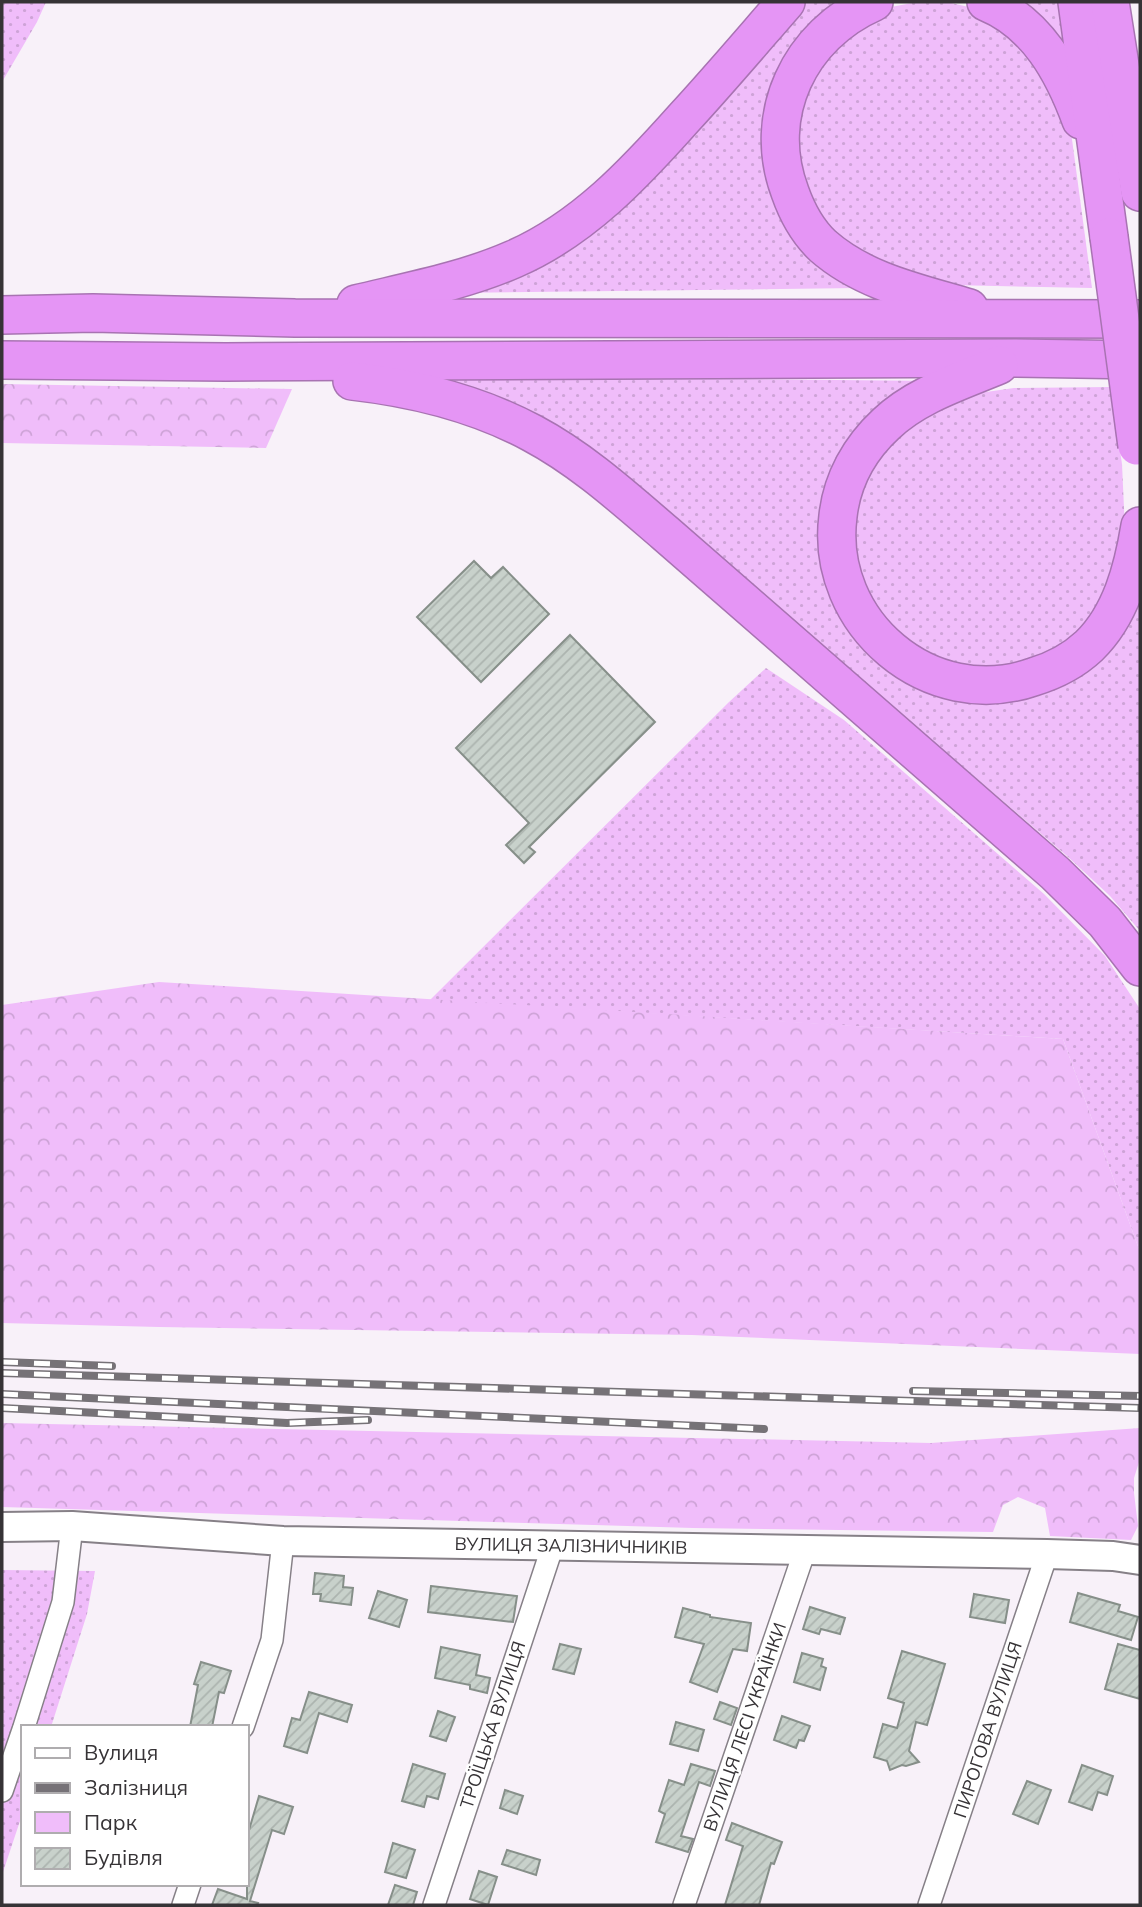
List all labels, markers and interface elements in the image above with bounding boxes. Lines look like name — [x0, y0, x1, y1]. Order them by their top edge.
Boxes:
street label: ВУЛИЦЯ ЗАЛІЗНИЧНИКІВ — [454, 1532, 688, 1559]
street label: ВУЛИЦЯ ЛЕСІ УКРАЇНКИ — [698, 1619, 791, 1834]
street label: ТРОЇЦЬКА ВУЛИЦЯ — [455, 1638, 530, 1811]
street label: ПИРОГОВА ВУЛИЦЯ — [948, 1639, 1027, 1821]
legend — [21, 1725, 248, 1886]
text: Вулиця — [84, 1739, 158, 1765]
text: Залізниця — [84, 1774, 188, 1800]
text: Парк — [84, 1809, 138, 1835]
text: Будівля — [84, 1844, 163, 1870]

